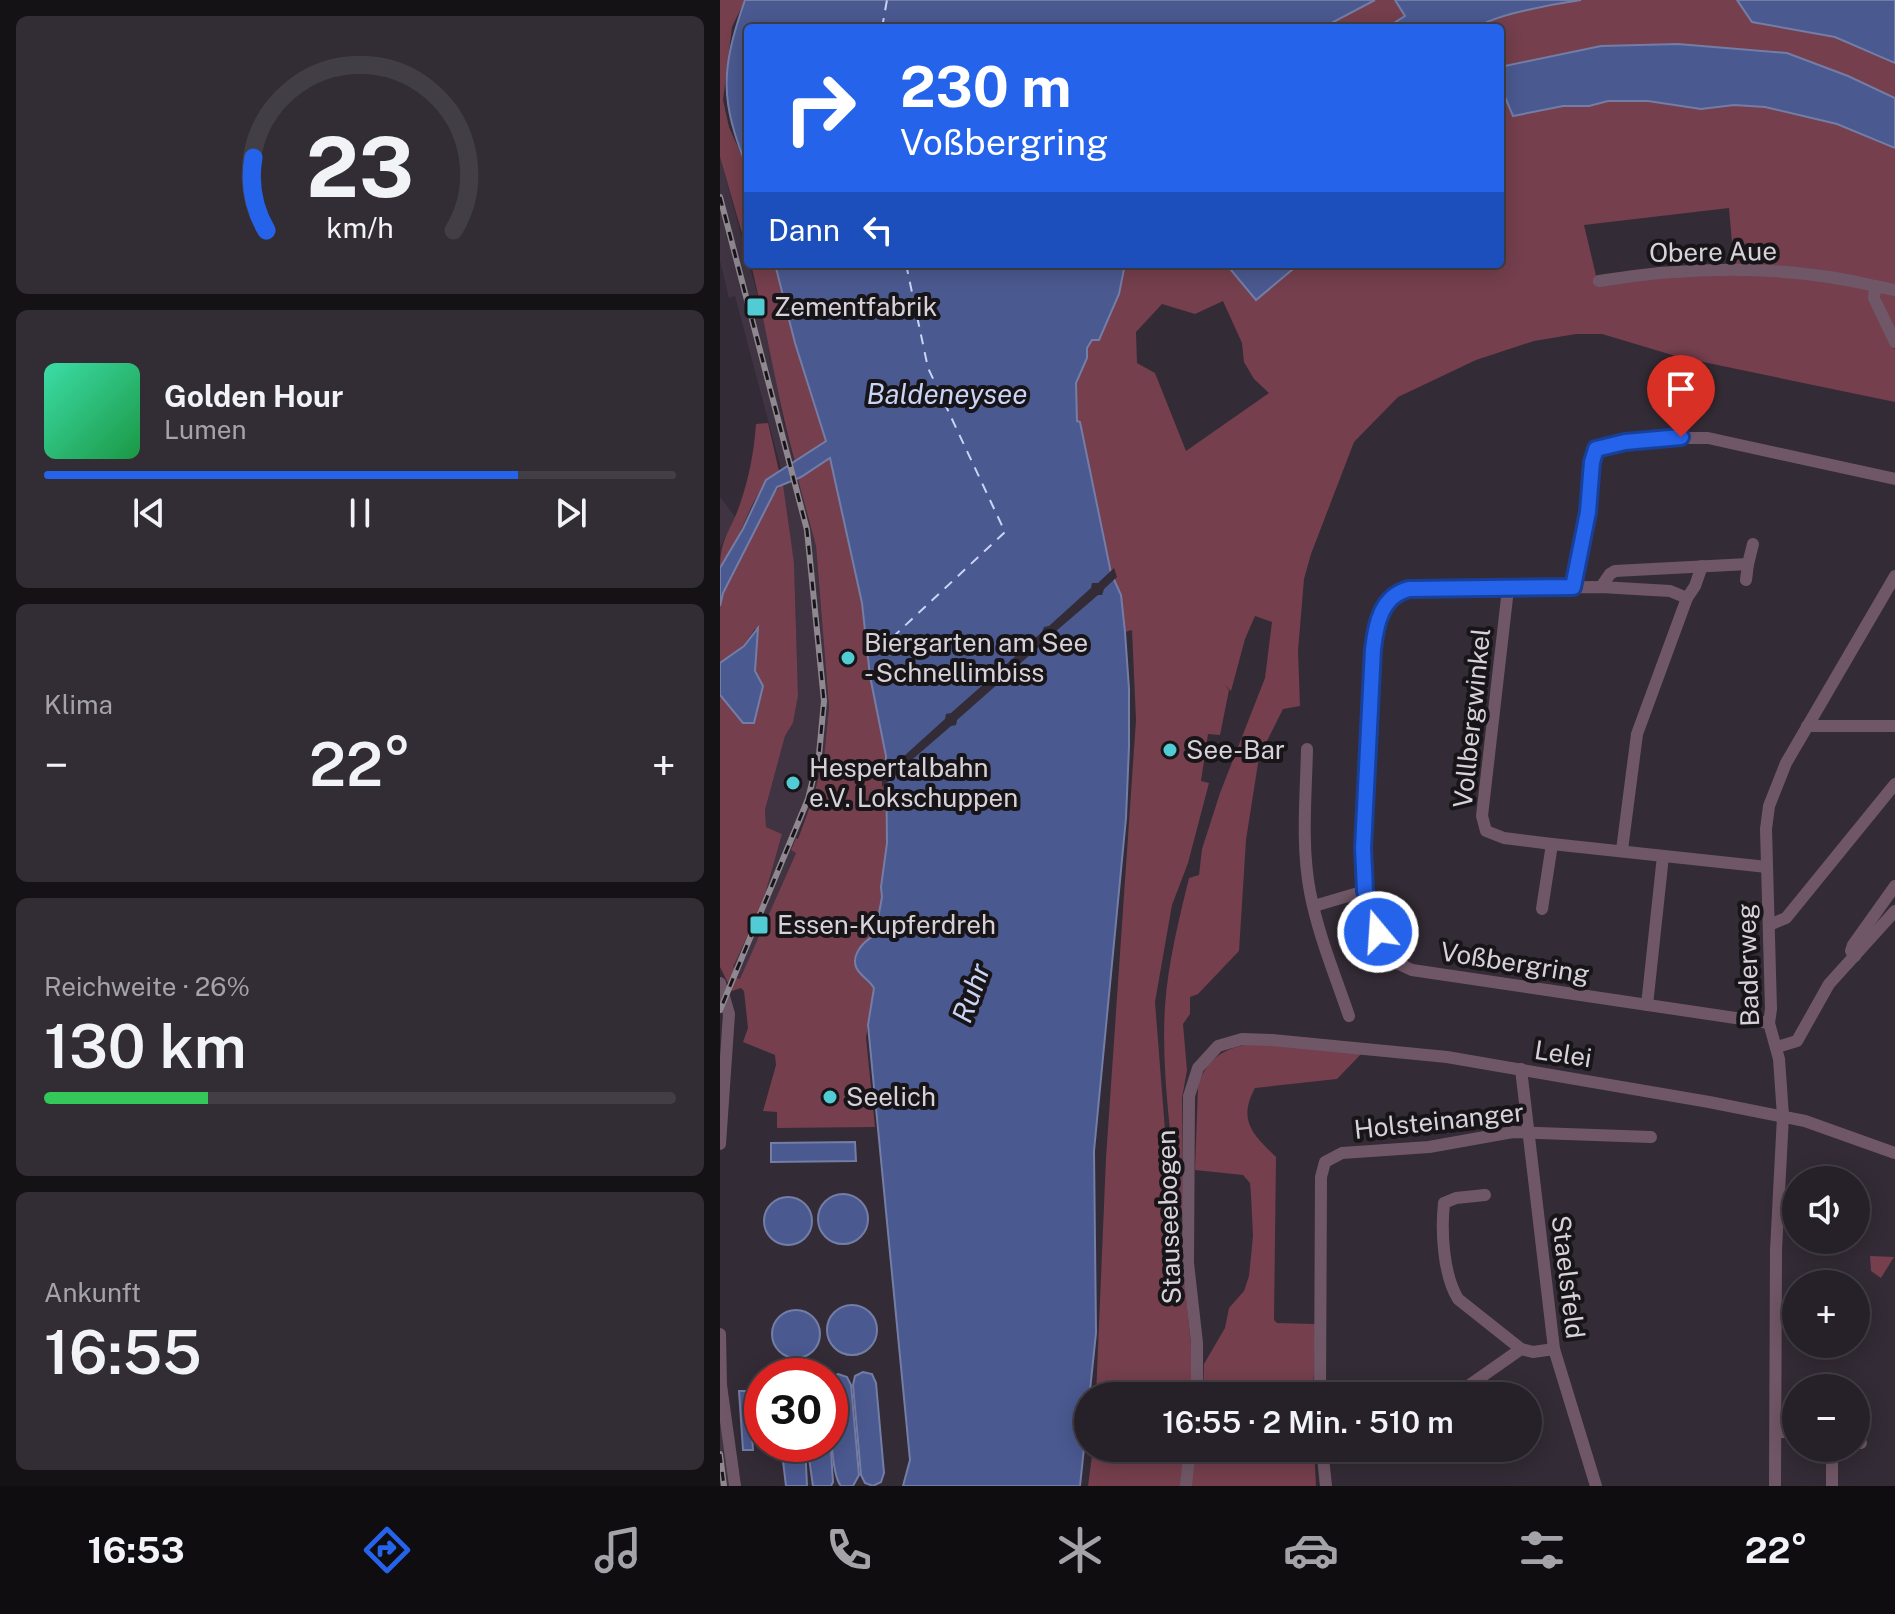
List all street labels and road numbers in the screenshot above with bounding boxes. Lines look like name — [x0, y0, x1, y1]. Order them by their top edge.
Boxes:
street label: Obere Aue — [1649, 235, 1777, 268]
street label: Vollbergwinkel — [1447, 626, 1496, 810]
street label: Baderweg — [1730, 903, 1765, 1027]
street label: Voßbergring — [1438, 935, 1592, 990]
street label: Lelei — [1532, 1034, 1594, 1073]
street label: Holsteinanger — [1352, 1096, 1526, 1145]
street label: Stauseebogen — [1150, 1129, 1187, 1305]
street label: Staelsfeld — [1546, 1213, 1591, 1341]

